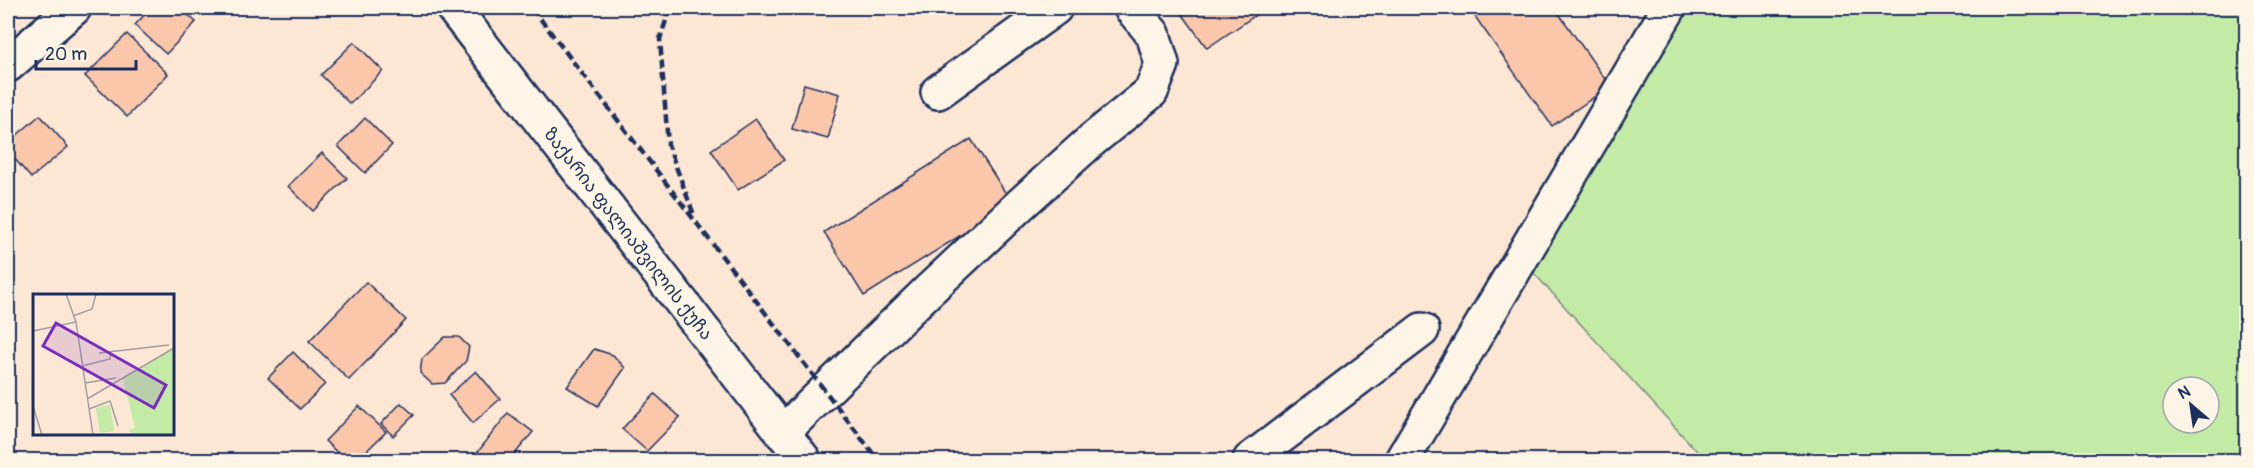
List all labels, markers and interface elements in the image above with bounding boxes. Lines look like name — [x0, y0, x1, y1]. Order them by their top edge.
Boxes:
scale bar — [36, 33, 136, 71]
text: 20 m — [45, 43, 87, 66]
street label: ზაქარია ფალიაშვილის ქუჩა — [538, 123, 718, 345]
inset map — [33, 294, 174, 435]
north arrow — [2161, 375, 2221, 435]
text: N — [2175, 381, 2194, 404]

